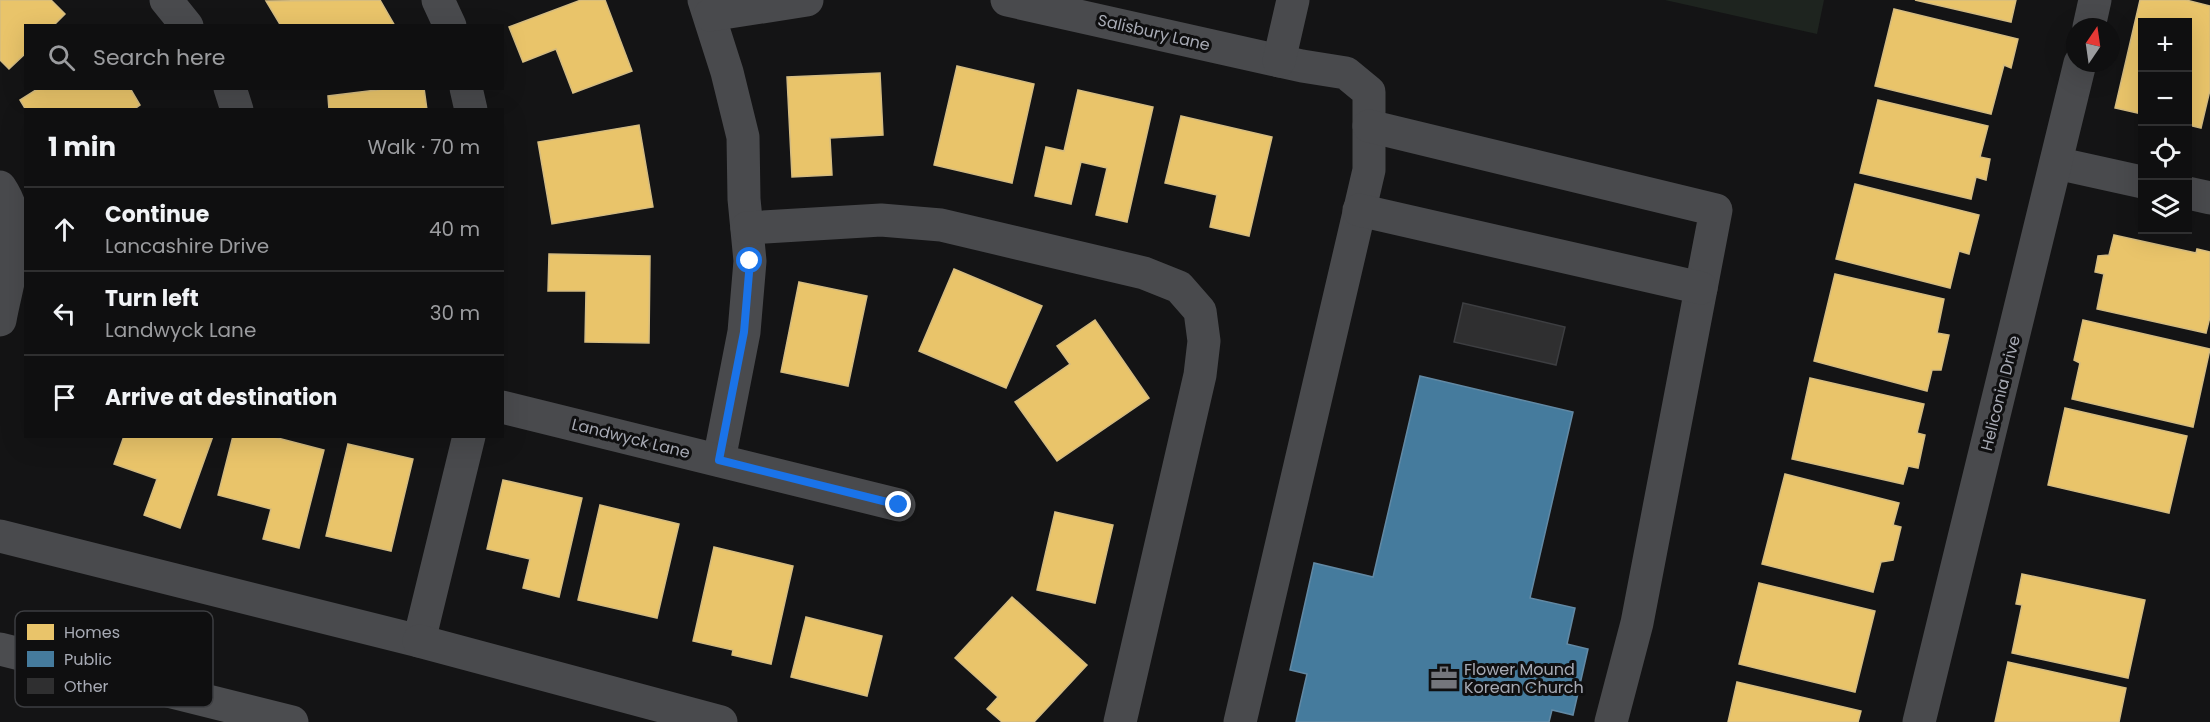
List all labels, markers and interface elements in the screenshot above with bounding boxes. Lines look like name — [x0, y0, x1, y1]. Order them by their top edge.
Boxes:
street label: Salisbury Lane — [1095, 8, 1212, 57]
north arrow — [2066, 18, 2120, 72]
map controls — [2138, 18, 2192, 234]
button: + — [2138, 18, 2192, 72]
search box — [24, 24, 504, 90]
icon: search — [45, 41, 78, 74]
text: Search here — [93, 42, 226, 73]
button: − — [2138, 72, 2192, 126]
button: locate — [2138, 126, 2192, 180]
text: 1 min — [48, 129, 116, 165]
text: Walk · 70 m — [367, 133, 480, 161]
button: layers — [2138, 180, 2192, 234]
text: Continue — [105, 199, 209, 230]
icon: ahead — [48, 213, 81, 246]
text: 40 m — [429, 215, 480, 243]
text: Lancashire Drive — [105, 232, 269, 260]
route start — [736, 247, 762, 273]
text: Turn left — [105, 283, 199, 314]
icon: left — [48, 297, 81, 330]
text: 30 m — [430, 299, 480, 327]
text: Landwyck Lane — [105, 316, 256, 344]
street label: Heliconia Drive — [1975, 333, 2026, 453]
icon: arrive — [48, 381, 81, 414]
text: Arrive at destination — [105, 382, 337, 413]
street label: Landwyck Lane — [569, 413, 692, 464]
route end — [885, 491, 911, 517]
legend — [15, 611, 213, 707]
text: Homes — [64, 621, 120, 644]
text: Public — [64, 648, 112, 671]
place label: Flower Mound Korean Church — [1464, 658, 1584, 699]
office icon: Flower Mound Korean Church — [1429, 663, 1459, 693]
text: Other — [64, 675, 109, 698]

